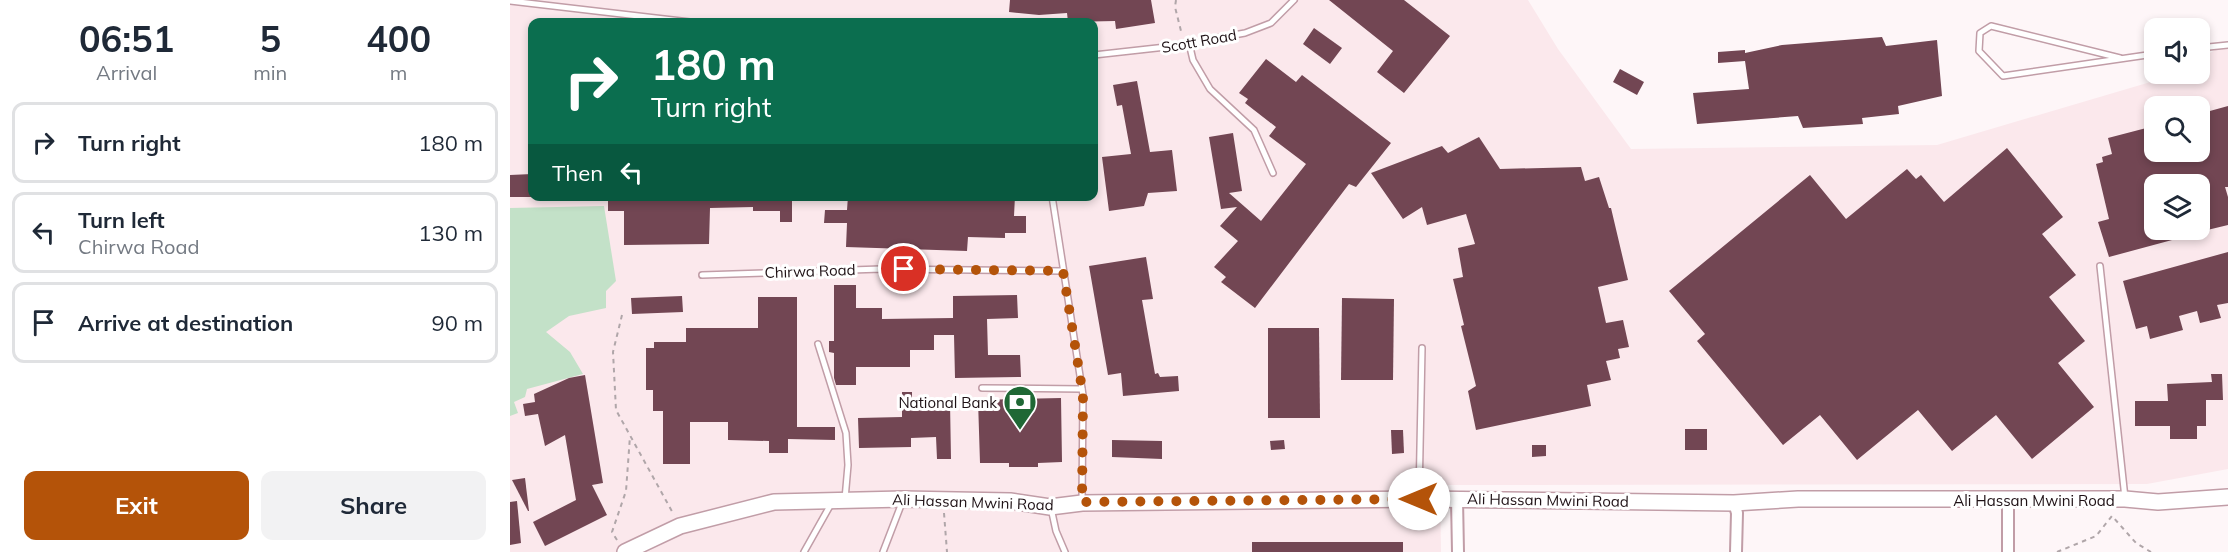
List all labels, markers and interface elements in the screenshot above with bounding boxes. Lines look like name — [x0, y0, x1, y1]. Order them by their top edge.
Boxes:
text: 06:51 — [79, 16, 174, 61]
text: 5 — [259, 16, 281, 61]
text: 400 — [366, 16, 431, 61]
map controls — [2144, 18, 2210, 240]
button: sound — [2144, 18, 2210, 84]
street label: Scott Road — [1160, 25, 1238, 57]
text: 180 m — [651, 38, 776, 91]
icon: right — [552, 42, 630, 120]
text: Arrival — [96, 60, 157, 85]
text: min — [253, 60, 287, 85]
text: m — [390, 60, 407, 85]
text: Turn right — [651, 90, 771, 124]
button: search — [2144, 96, 2210, 162]
icon: right — [27, 126, 60, 159]
text: Turn right — [78, 129, 181, 157]
text: 180 m — [418, 129, 483, 157]
icon: left — [615, 156, 648, 189]
text: Then — [552, 159, 603, 187]
button: layers — [2144, 174, 2210, 240]
text: Turn left — [78, 206, 165, 234]
icon: left — [27, 216, 60, 249]
text: 130 m — [418, 219, 483, 247]
text: Chirwa Road — [78, 234, 199, 259]
pin — [878, 243, 929, 294]
icon: arrive — [887, 252, 920, 285]
street label: Chirwa Road — [764, 260, 856, 282]
icon: arrive — [27, 306, 60, 339]
text: Arrive at destination — [78, 309, 293, 337]
text: 90 m — [432, 309, 483, 337]
bank icon: National Bank — [1002, 384, 1038, 431]
place label: National Bank — [898, 393, 997, 412]
position arrow — [1387, 467, 1451, 531]
button: Exit — [24, 471, 249, 540]
button: Share — [261, 471, 486, 540]
street label: Ali Hassan Mwini Road — [1467, 489, 1629, 511]
street label: Ali Hassan Mwini Road — [892, 490, 1054, 514]
street label: Ali Hassan Mwini Road — [1953, 491, 2115, 510]

